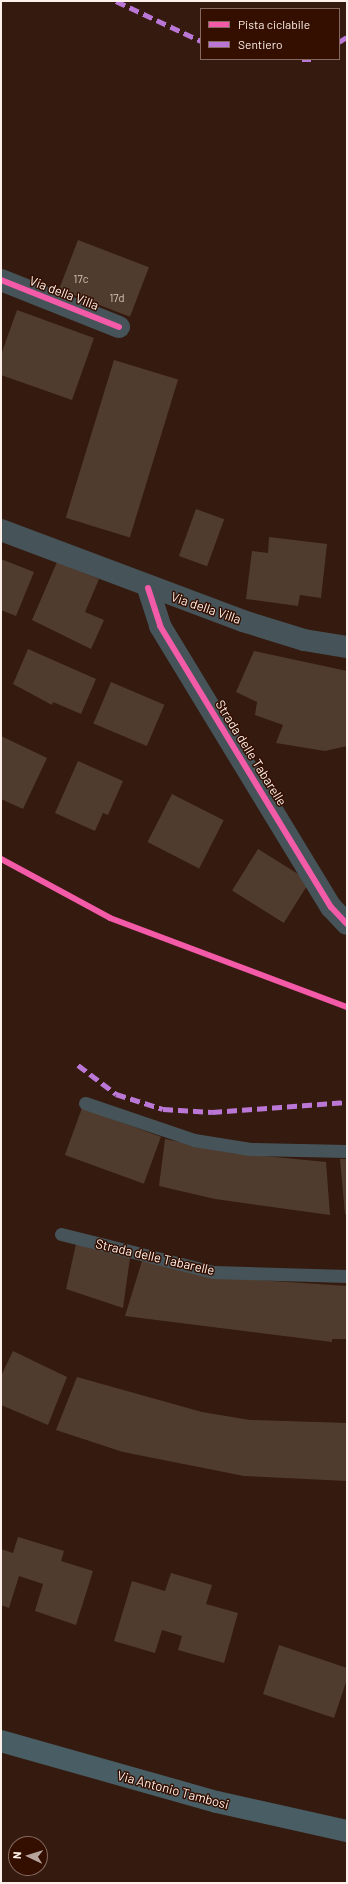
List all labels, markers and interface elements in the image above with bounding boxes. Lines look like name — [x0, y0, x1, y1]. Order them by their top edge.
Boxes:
legend — [200, 8, 340, 60]
text: Pista ciclabile — [238, 17, 310, 31]
text: Sentiero — [238, 37, 283, 51]
house number: 17c — [74, 272, 88, 286]
street label: Via della Villa — [27, 273, 101, 313]
house number: 17d — [109, 291, 125, 305]
street label: Via della Villa — [169, 589, 243, 627]
street label: Strada delle Tabarelle — [212, 697, 290, 809]
street label: Strada delle Tabarelle — [94, 1236, 216, 1278]
street label: Via Antonio Tambosi — [115, 1768, 231, 1812]
north arrow — [8, 1836, 48, 1876]
text: N — [10, 1851, 23, 1859]

